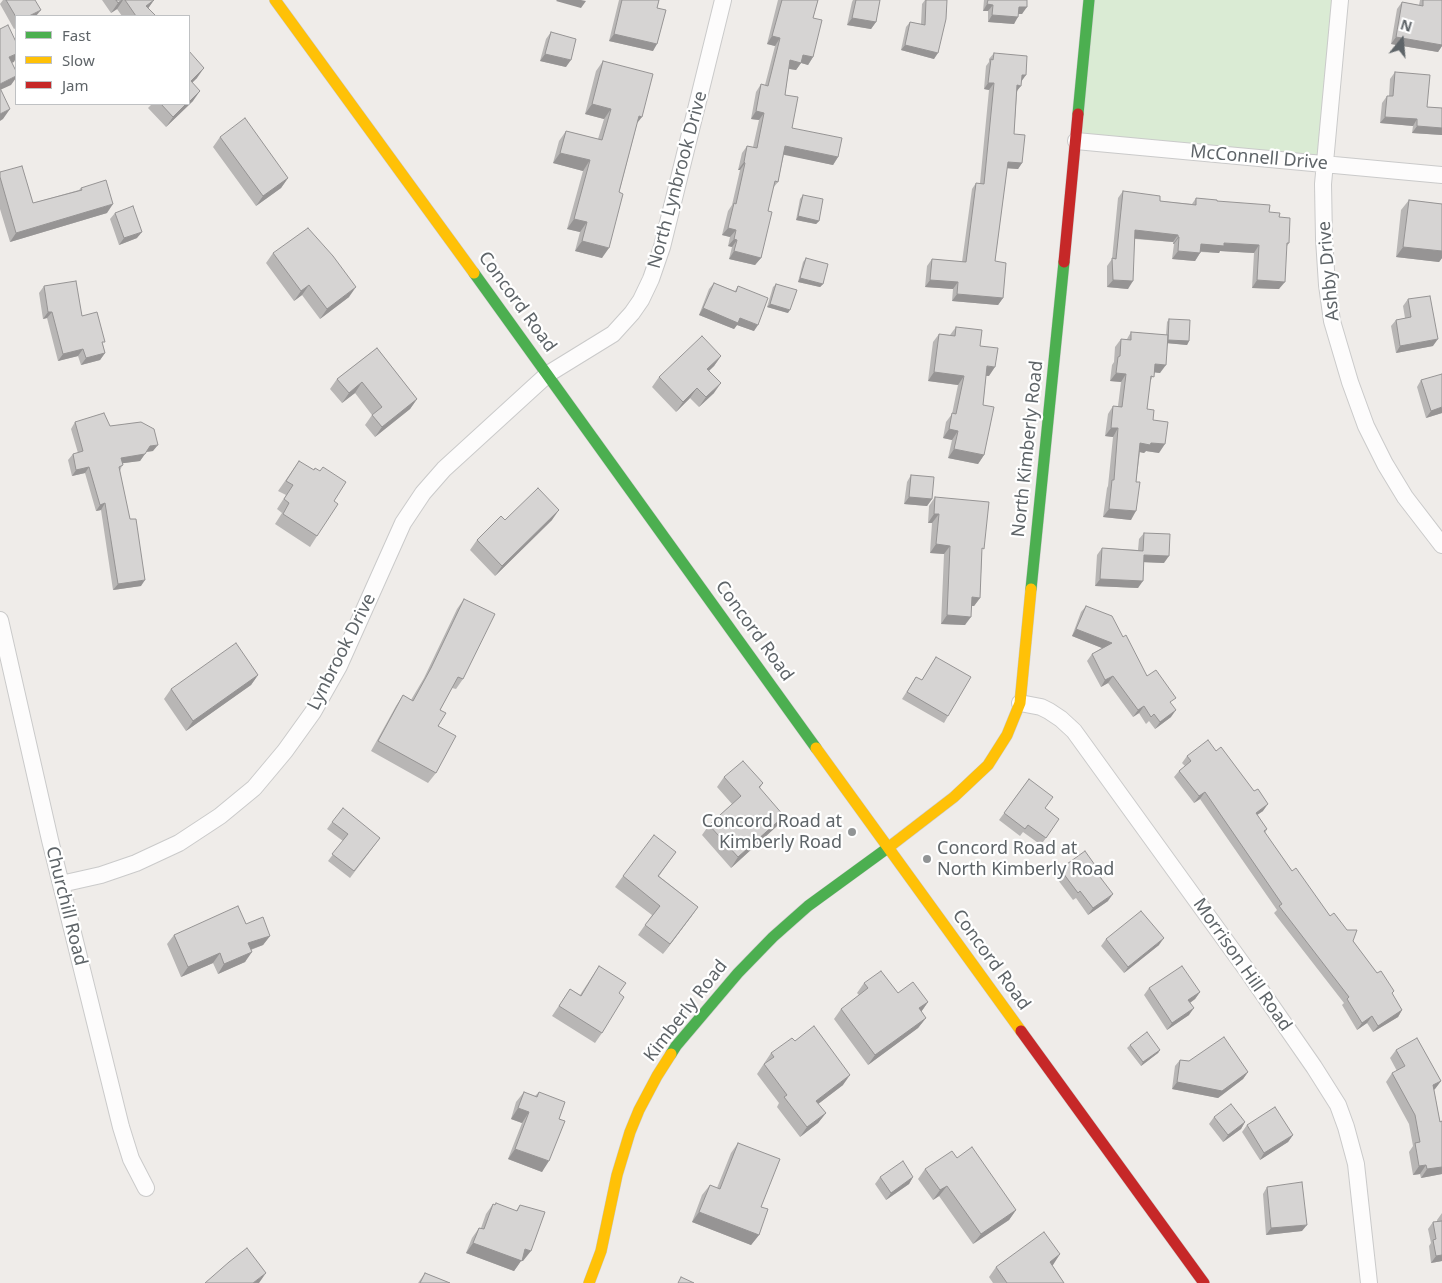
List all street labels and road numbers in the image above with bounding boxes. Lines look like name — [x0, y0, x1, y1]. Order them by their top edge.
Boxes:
street label: North Lynbrook Drive — [644, 89, 712, 271]
street label: McConnell Drive — [1189, 141, 1329, 175]
street label: Ashby Drive — [1314, 220, 1344, 322]
street label: Concord Road — [473, 248, 561, 356]
street label: North Kimberly Road — [1008, 360, 1048, 538]
street label: Concord Road — [710, 577, 798, 685]
street label: Lynbrook Drive — [303, 590, 381, 714]
street label: Churchill Road — [41, 844, 91, 968]
street label: Morrison Hill Road — [1188, 894, 1296, 1036]
street label: Concord Road — [947, 906, 1035, 1014]
street label: Kimberly Road — [640, 956, 732, 1066]

